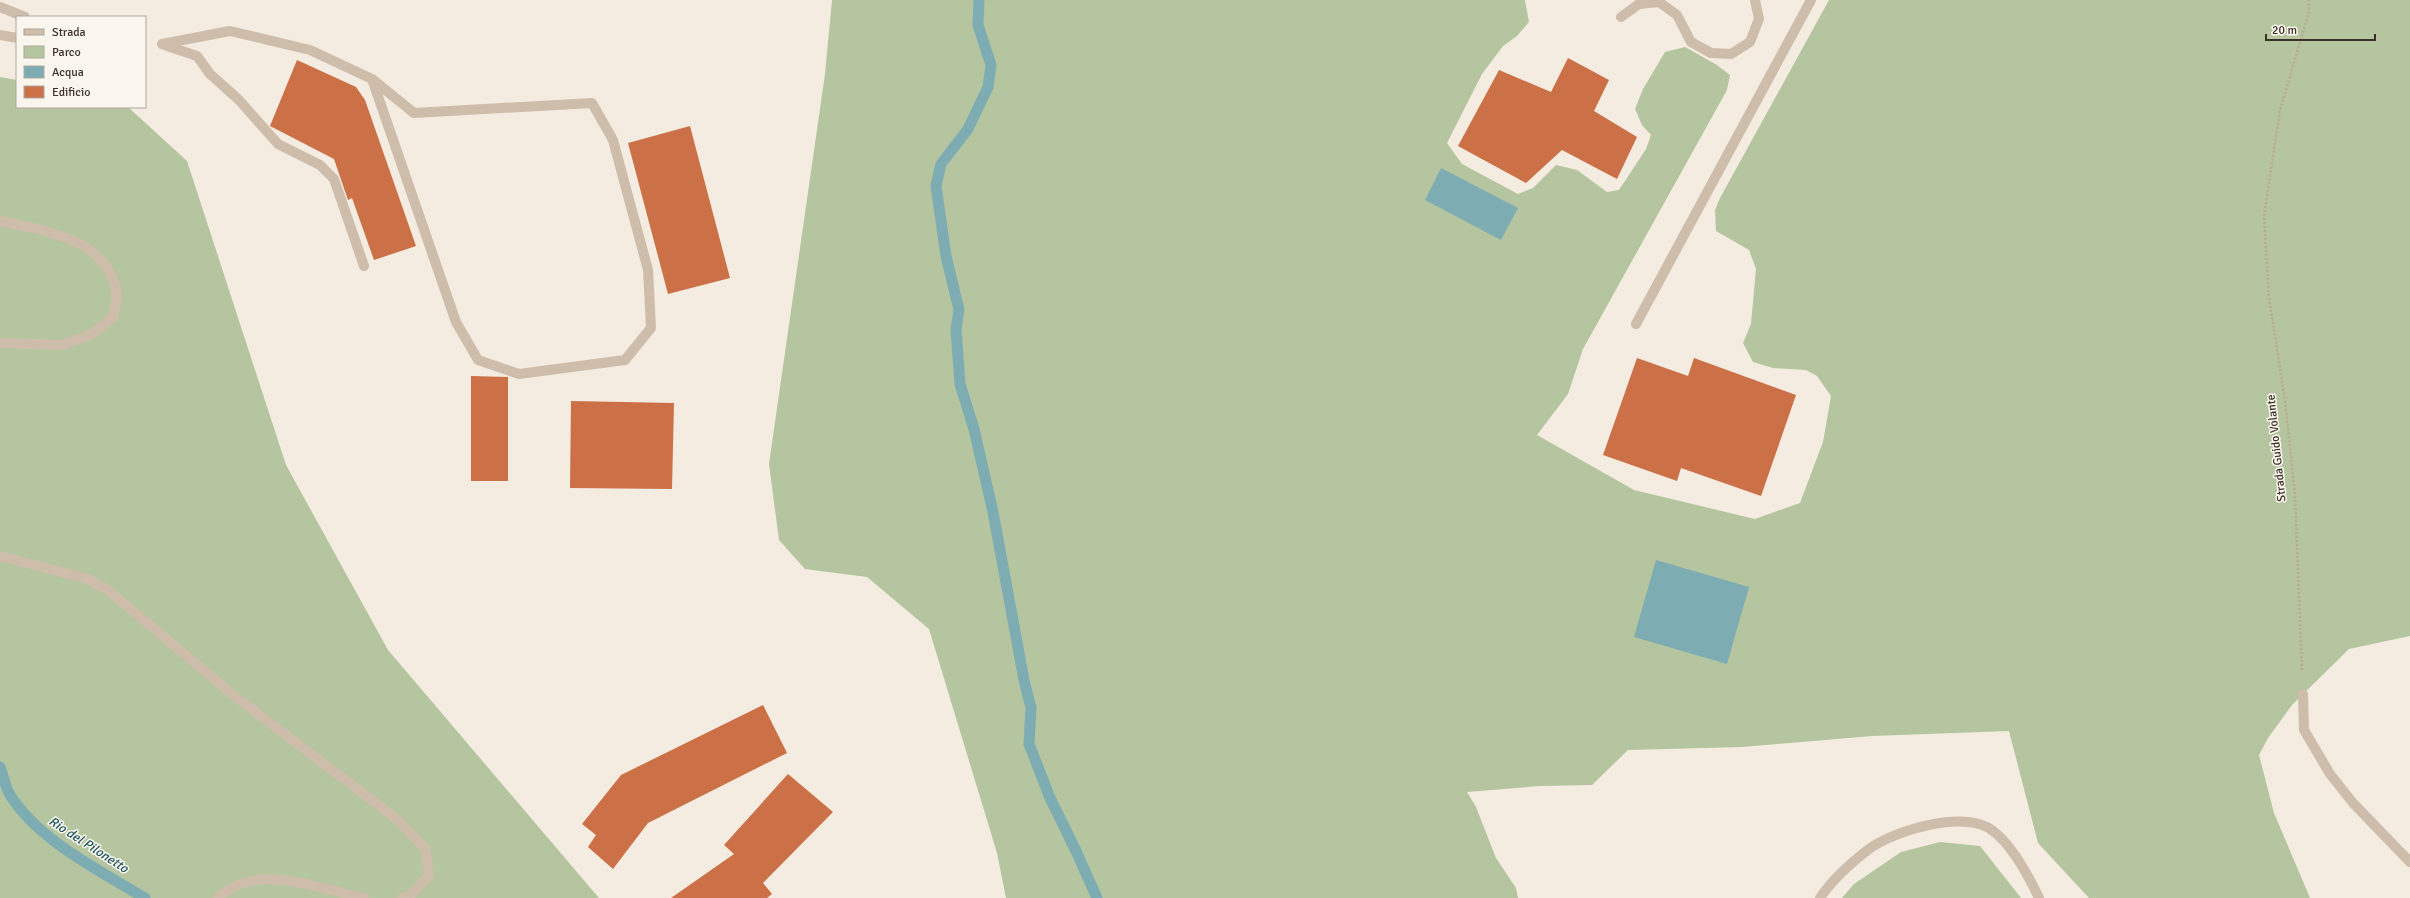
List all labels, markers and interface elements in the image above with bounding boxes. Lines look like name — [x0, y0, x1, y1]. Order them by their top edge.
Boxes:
legend — [16, 16, 146, 108]
scale bar — [2266, 16, 2375, 42]
text: 20 m — [2272, 23, 2297, 38]
text: Strada — [52, 25, 86, 40]
text: Parco — [52, 45, 81, 60]
text: Acqua — [52, 65, 84, 80]
text: Edificio — [52, 85, 90, 100]
street label: Strada Guido Volante — [2263, 394, 2290, 502]
water label: Rio del Pilonetto — [46, 813, 132, 877]

